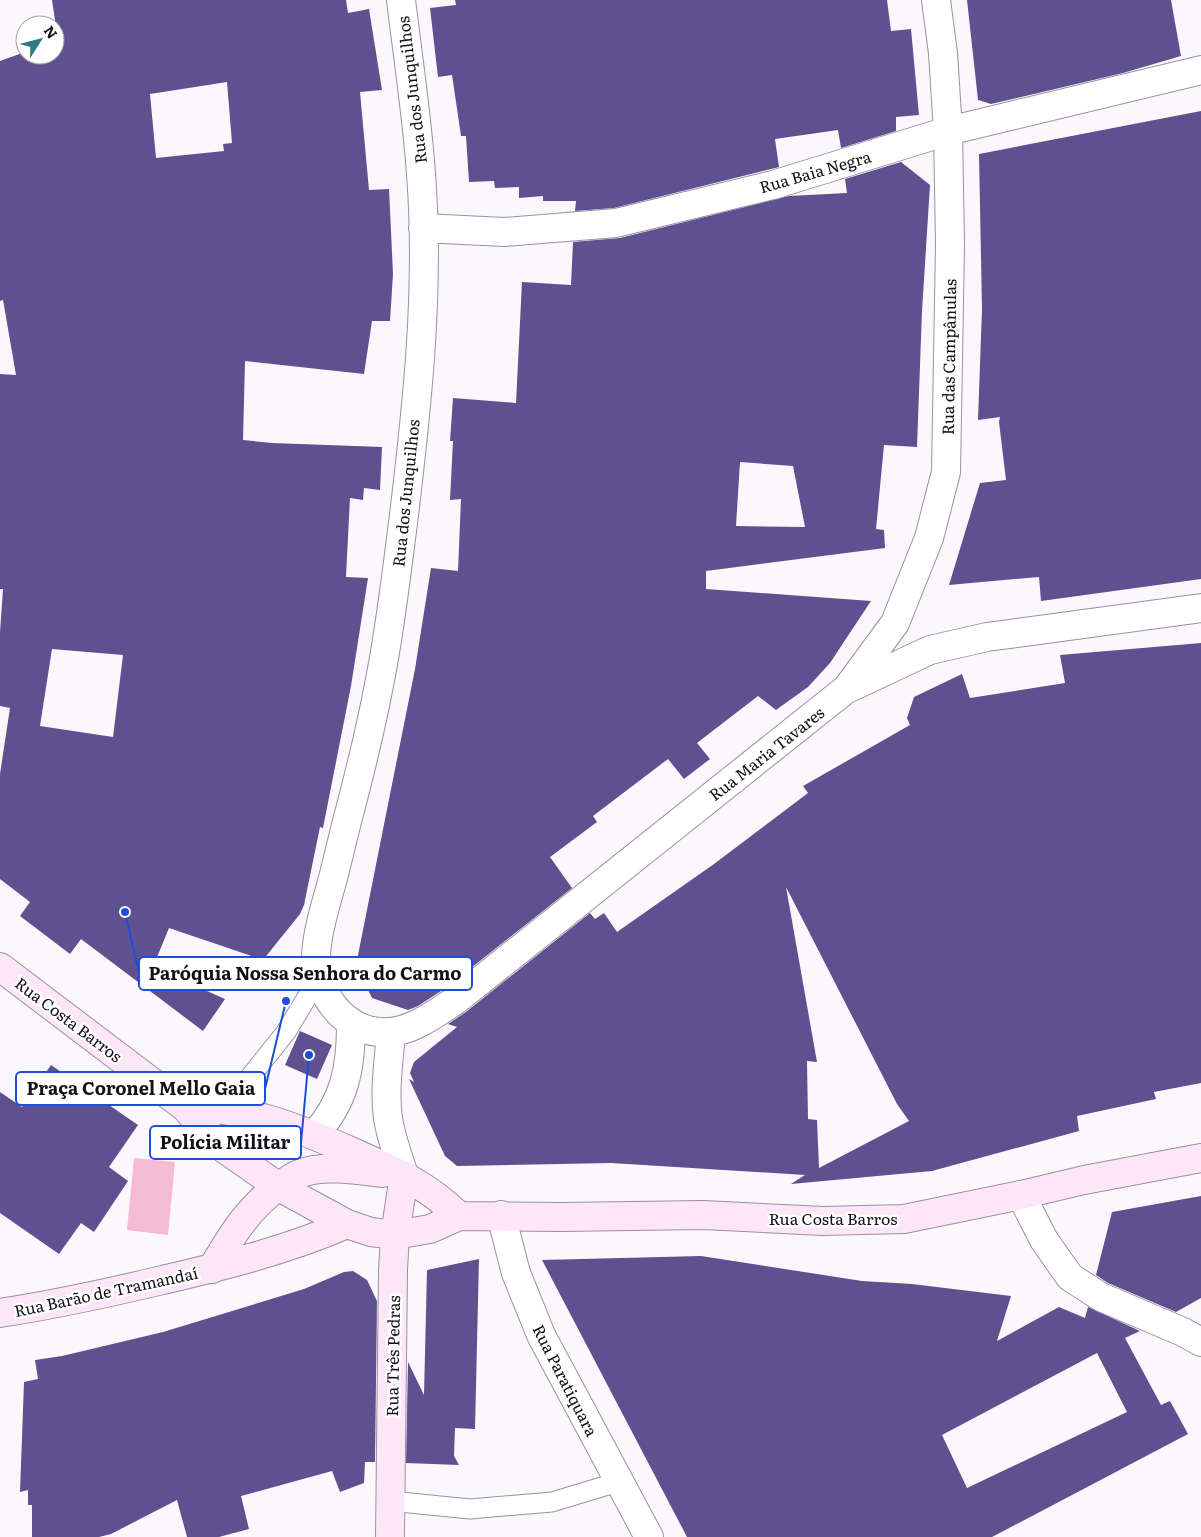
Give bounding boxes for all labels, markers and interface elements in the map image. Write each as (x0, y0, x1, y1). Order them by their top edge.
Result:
north arrow (15, 15, 65, 65)
street label: Rua dos Junquilhos (390, 15, 432, 165)
text: N (40, 21, 63, 43)
street label: Rua Baia Negra (756, 143, 874, 198)
street label: Rua das Campânulas (935, 279, 961, 435)
street label: Rua dos Junquilhos (385, 418, 425, 568)
street label: Rua Maria Tavares (703, 700, 829, 806)
callout: Paróquia Nossa Senhora do Carmo (139, 957, 472, 990)
text: Paróquia Nossa Senhora do Carmo (148, 959, 462, 986)
street label: Rua Costa Barros (10, 971, 128, 1067)
callout: Praça Coronel Mello Gaia (16, 1072, 265, 1105)
text: Praça Coronel Mello Gaia (27, 1074, 256, 1101)
callout: Polícia Militar (150, 1126, 301, 1159)
text: Polícia Militar (160, 1128, 291, 1155)
street label: Rua Costa Barros (769, 1206, 897, 1230)
street label: Rua Barão de Tramandaí (12, 1260, 200, 1322)
street label: Rua Três Pedras (379, 1295, 405, 1417)
street label: Rua Paratiquara (527, 1320, 605, 1440)

